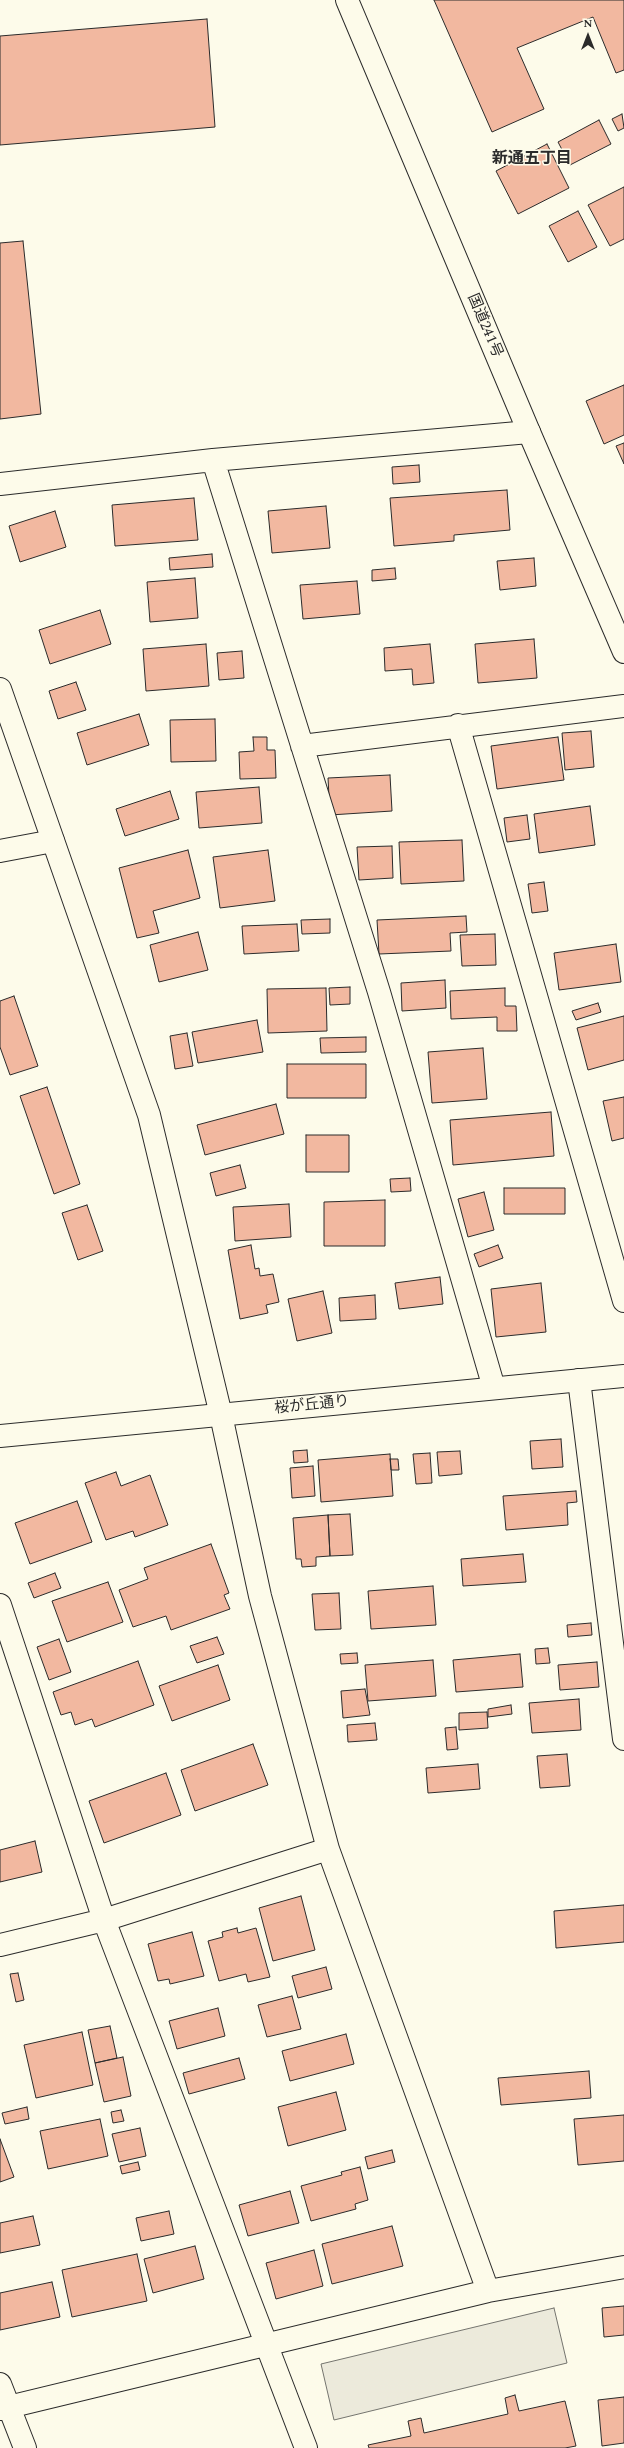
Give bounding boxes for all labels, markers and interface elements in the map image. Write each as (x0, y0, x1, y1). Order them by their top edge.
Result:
text: N (584, 15, 592, 32)
north arrow (568, 16, 608, 56)
district label: 新通五丁目 (492, 150, 572, 170)
street label: 国道241号 (463, 291, 505, 361)
street label: 桜が丘通り (274, 1393, 350, 1419)

